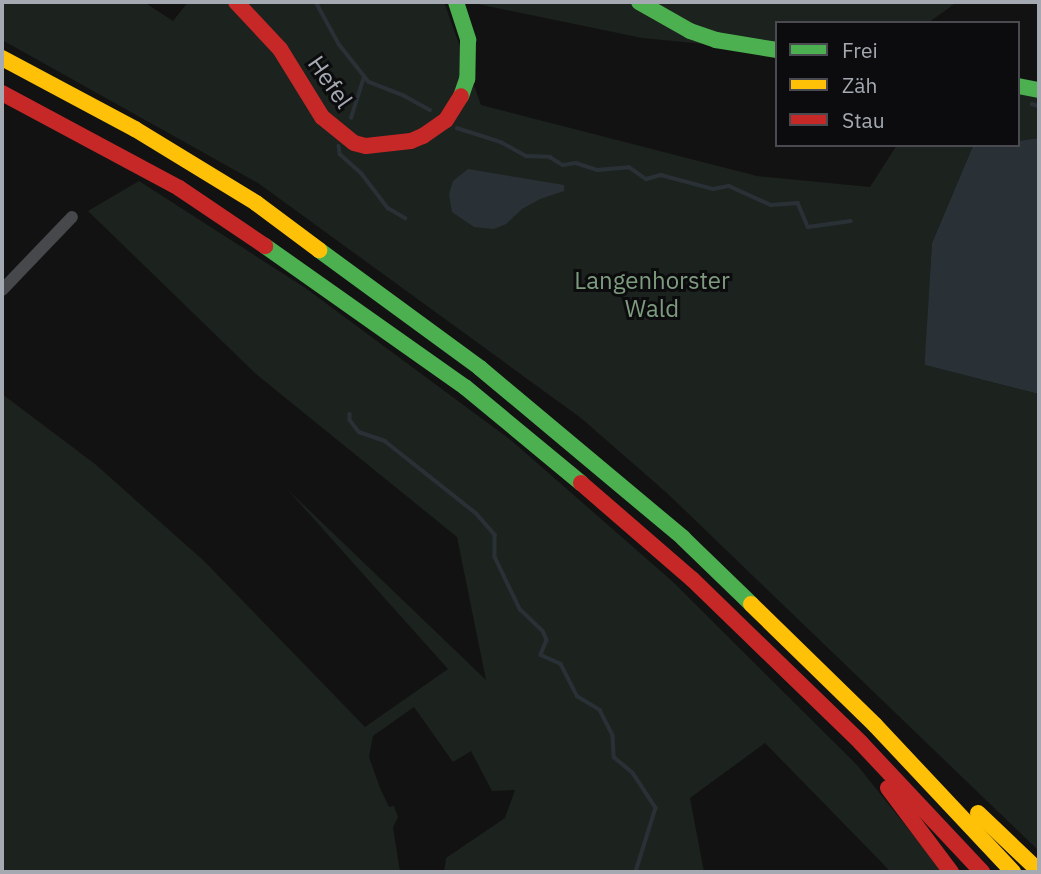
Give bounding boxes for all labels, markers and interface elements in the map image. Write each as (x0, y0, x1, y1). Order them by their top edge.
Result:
legend (775, 21, 1020, 147)
text: Frei (842, 36, 878, 64)
street label: Hefel (302, 50, 358, 114)
text: Zäh (842, 71, 877, 99)
text: Stau (842, 106, 885, 134)
park label: Langenhorster Wald (574, 267, 730, 323)

